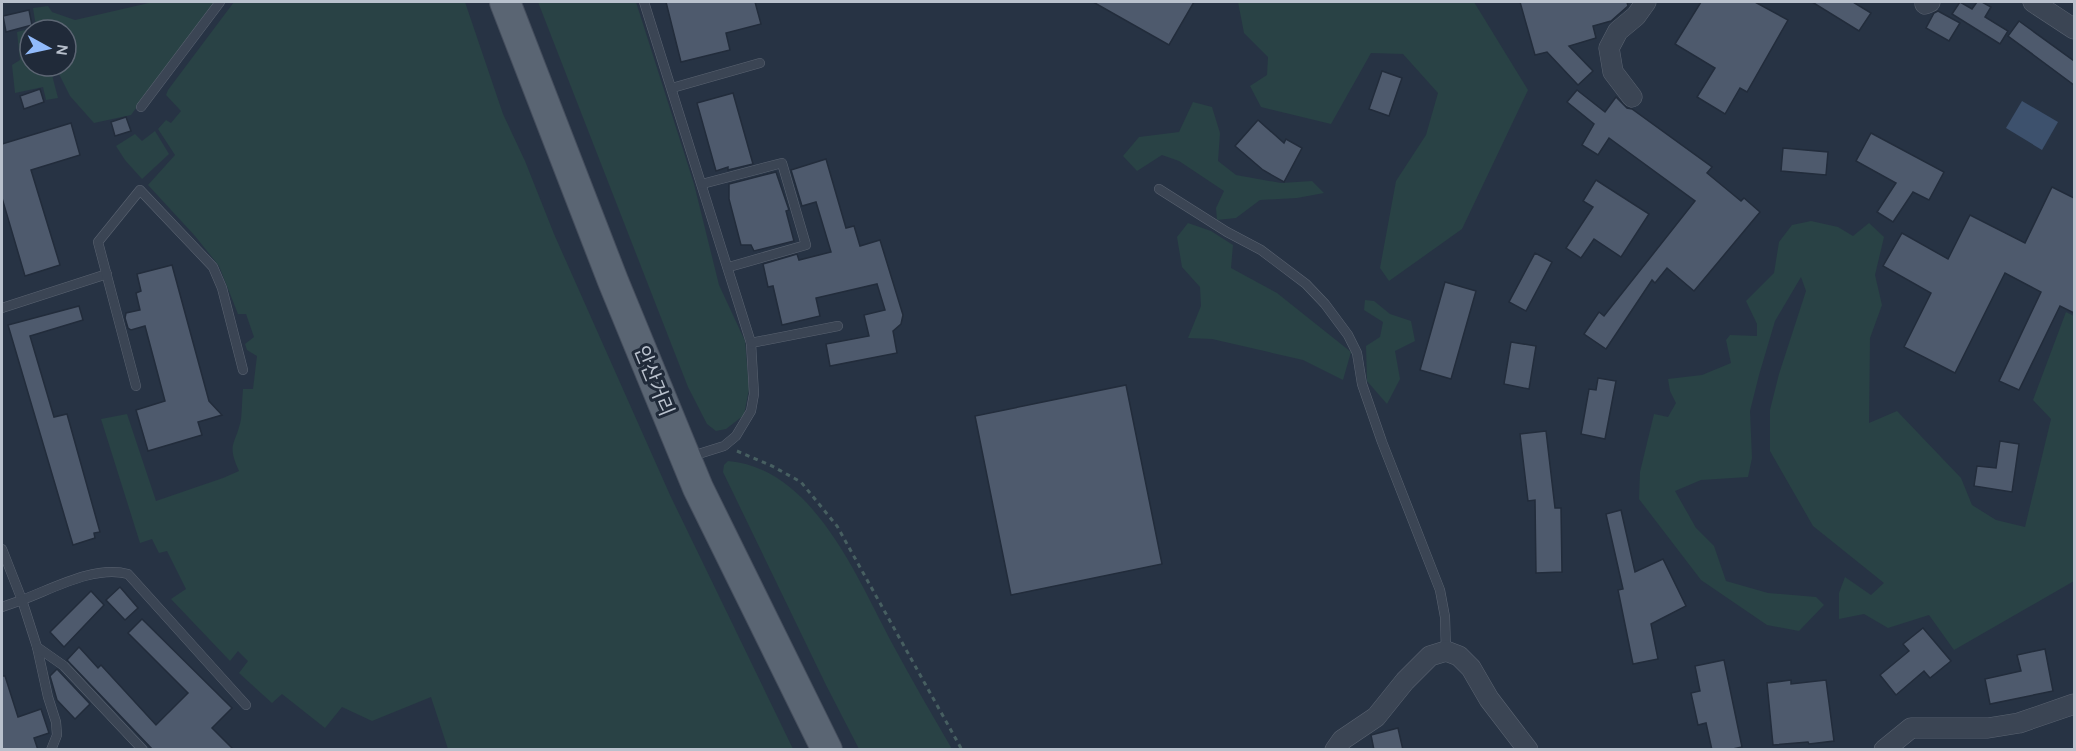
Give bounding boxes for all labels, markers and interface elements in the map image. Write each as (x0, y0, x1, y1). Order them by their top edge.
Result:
north arrow (18, 18, 78, 78)
text: N (52, 43, 73, 57)
street label: 안산거리 (630, 343, 678, 419)

